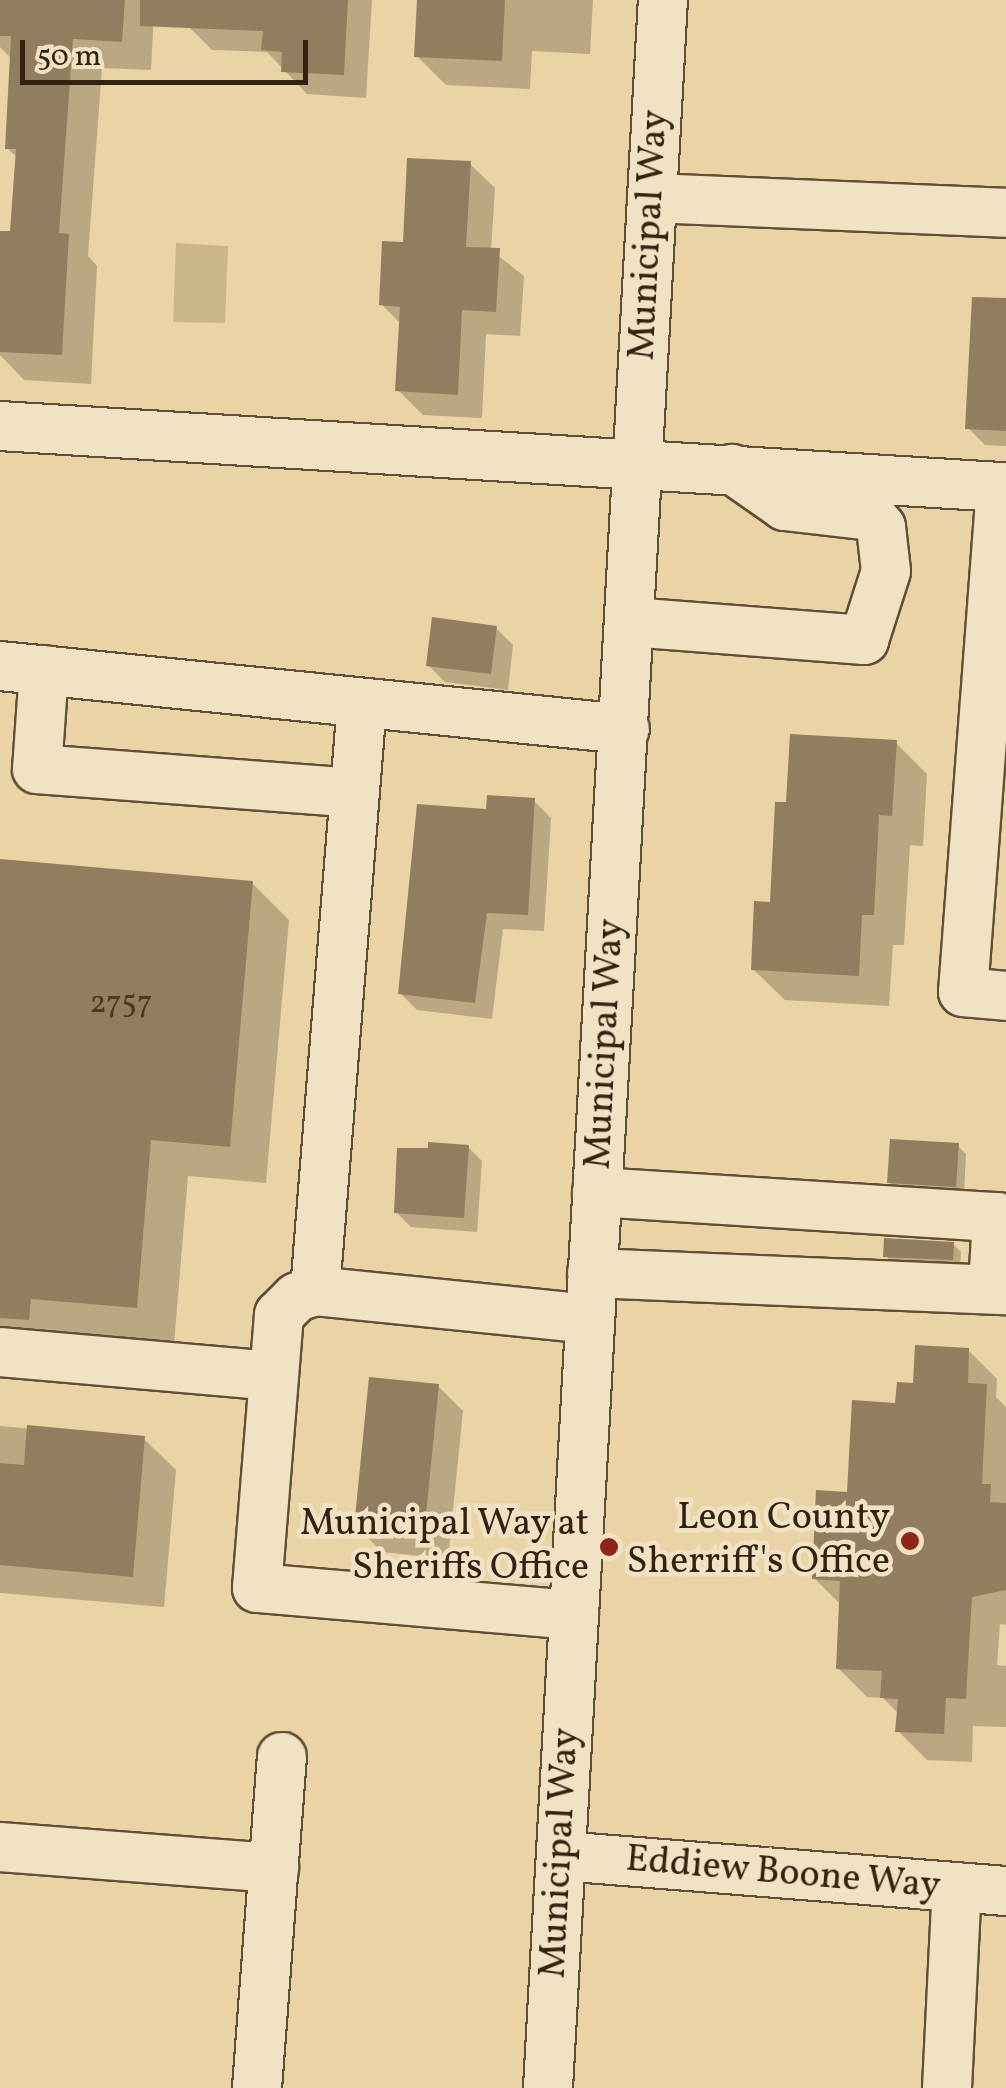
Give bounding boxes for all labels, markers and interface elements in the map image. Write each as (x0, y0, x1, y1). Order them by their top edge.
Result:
scale bar (25, 20, 312, 82)
text: 50 m (37, 36, 101, 78)
street label: Municipal Way (621, 108, 679, 362)
street label: Municipal Way (577, 917, 635, 1171)
house number: 2757 (90, 985, 152, 1023)
place label: Leon County Sherriff's Office (627, 1496, 890, 1586)
place label: Municipal Way at Sheriffs Office (298, 1502, 589, 1592)
marker: Leon County Sherriff's Office (899, 1530, 921, 1552)
marker: Municipal Way at Sheriffs Office (598, 1536, 620, 1558)
street label: Municipal Way (532, 1726, 590, 1980)
street label: Eddiew Boone Way (623, 1837, 943, 1911)

